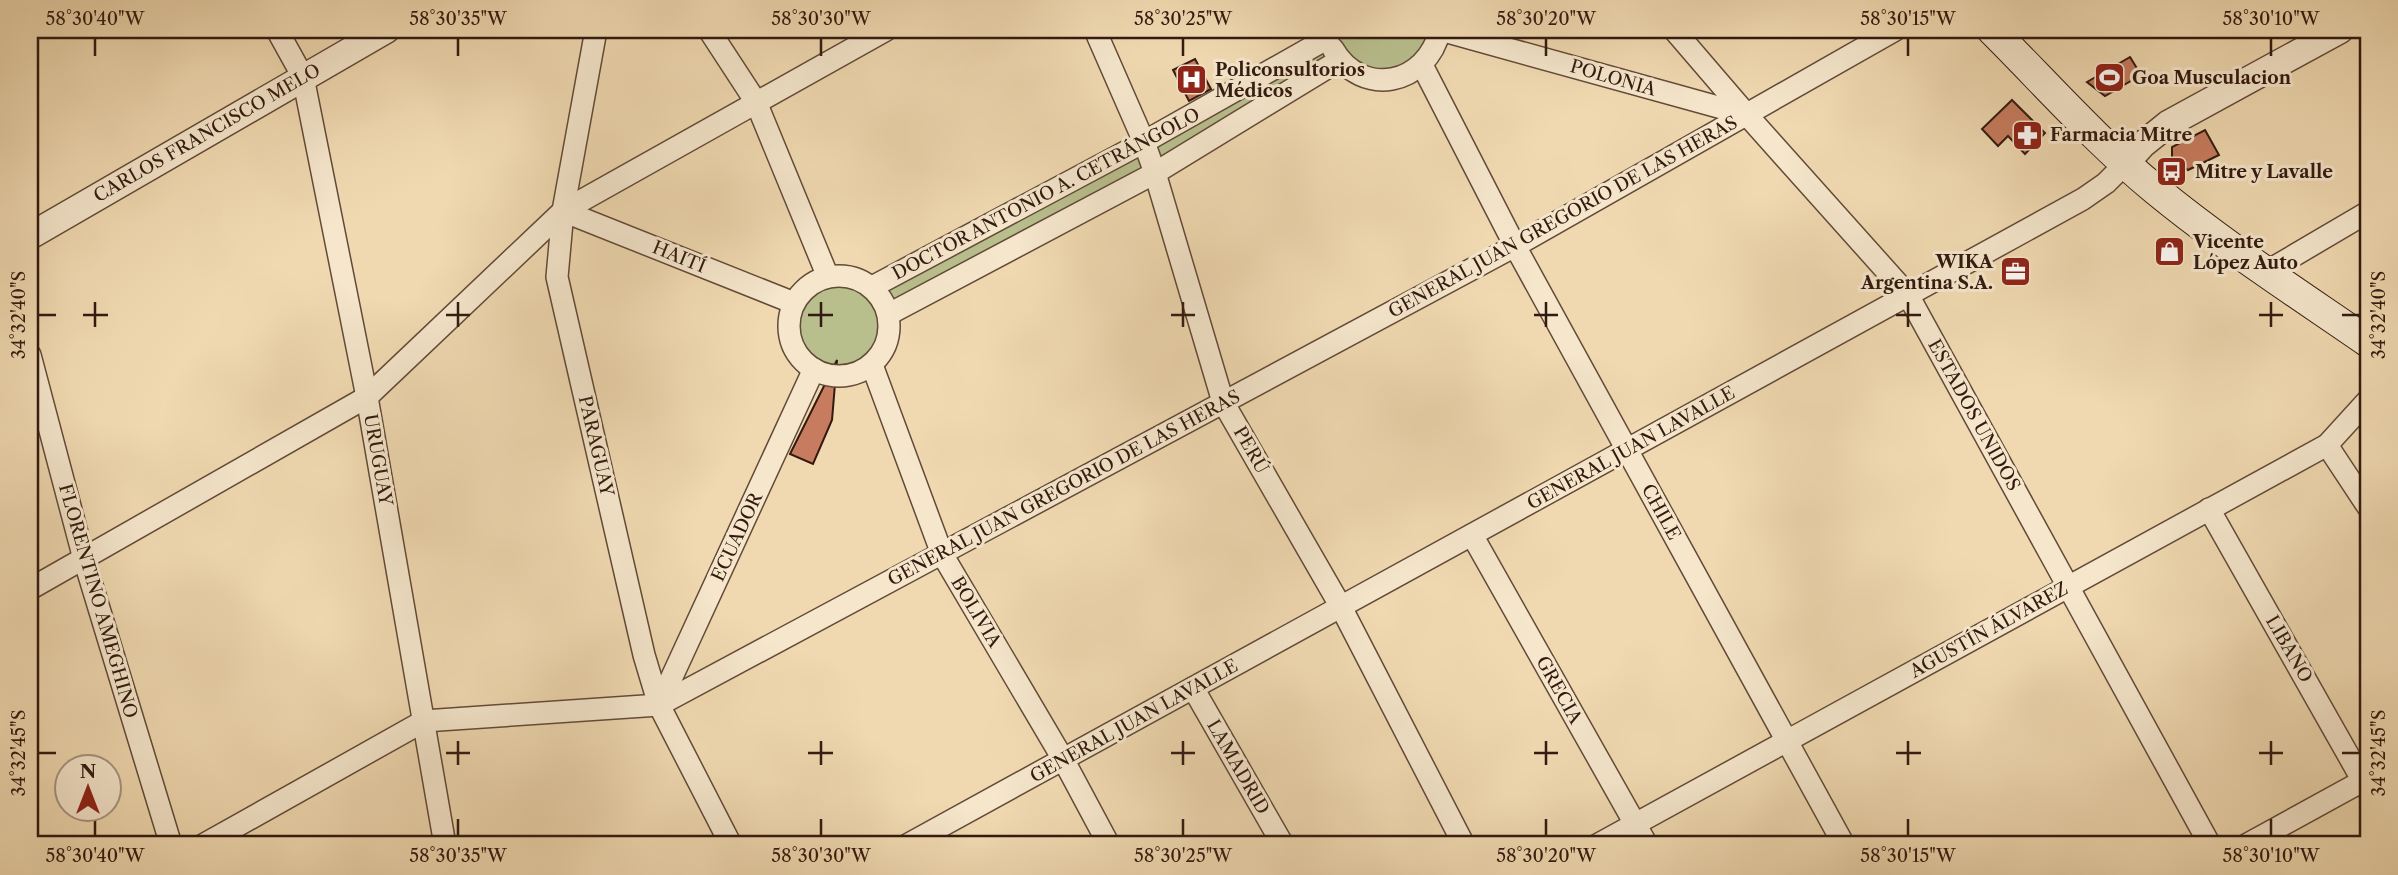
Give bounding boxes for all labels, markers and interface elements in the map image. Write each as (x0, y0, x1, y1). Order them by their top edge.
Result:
text: 58°30'40"W (46, 8, 146, 30)
text: 58°30'35"W (409, 8, 508, 30)
text: 58°30'30"W (771, 8, 872, 30)
text: 58°30'25"W (1134, 8, 1233, 30)
text: 58°30'20"W (1496, 8, 1597, 30)
text: 58°30'15"W (1860, 8, 1957, 30)
text: 58°30'10"W (2223, 8, 2321, 30)
street label: POLONIA (1568, 55, 1659, 101)
street label: CARLOS FRANCISCO MELO (90, 59, 324, 207)
place label: Policonsultorios Médicos (1215, 59, 1365, 102)
sports icon: Goa Musculacion (2092, 61, 2126, 95)
hospital icon: Policonsultorios Médicos (1175, 63, 1209, 97)
place label: Goa Musculacion (2132, 67, 2292, 89)
street label: DOCTOR ANTONIO A. CETRÁNGOLO (888, 102, 1203, 285)
street label: GENERAL JUAN GREGORIO DE LAS HERAS (1385, 111, 1741, 323)
pharmacy icon: Farmacia Mitre (2010, 118, 2044, 152)
place label: Farmacia Mitre (2050, 124, 2192, 146)
bus stop icon: Mitre y Lavalle (2155, 155, 2189, 189)
place label: Mitre y Lavalle (2195, 161, 2333, 183)
place label: Vicente López Auto (2192, 231, 2298, 274)
street label: HAITÍ (649, 235, 709, 278)
shop icon: Vicente López Auto (2153, 235, 2187, 269)
place label: WIKA Argentina S.A. (1860, 251, 1994, 294)
office icon: WIKA Argentina S.A. (1999, 255, 2033, 289)
text: 34°32'40"S (8, 271, 30, 359)
text: 34°32'40"S (2368, 271, 2390, 359)
street label: ESTADOS UNIDOS (1923, 335, 2025, 495)
street label: GENERAL JUAN LAVALLE (1523, 382, 1739, 514)
street label: GENERAL JUAN GREGORIO DE LAS HERAS (884, 385, 1244, 591)
street label: PARAGUAY (574, 394, 619, 500)
street label: URUGUAY (359, 412, 397, 509)
street label: PERÚ (1229, 422, 1274, 478)
street label: CHILE (1637, 480, 1685, 544)
street label: FLORENTINO AMEGHINO (54, 481, 142, 721)
street label: ECUADOR (707, 488, 767, 585)
street label: BOLIVIA (946, 572, 1006, 652)
street label: AGUSTÍN ÁLVAREZ (1905, 576, 2072, 683)
street label: LIBANO (2261, 612, 2317, 686)
street label: GRECIA (1531, 652, 1587, 728)
street label: GENERAL JUAN LAVALLE (1026, 655, 1242, 787)
text: 34°32'45"S (8, 710, 30, 796)
text: 34°32'45"S (2368, 710, 2390, 796)
street label: LAMADRID (1202, 716, 1274, 818)
north arrow (52, 752, 122, 822)
text: N (80, 760, 96, 783)
text: 58°30'40"W (46, 845, 146, 867)
text: 58°30'35"W (409, 845, 508, 867)
text: 58°30'30"W (771, 845, 872, 867)
text: 58°30'25"W (1134, 845, 1233, 867)
text: 58°30'20"W (1496, 845, 1597, 867)
text: 58°30'15"W (1860, 845, 1957, 867)
text: 58°30'10"W (2223, 845, 2321, 867)

